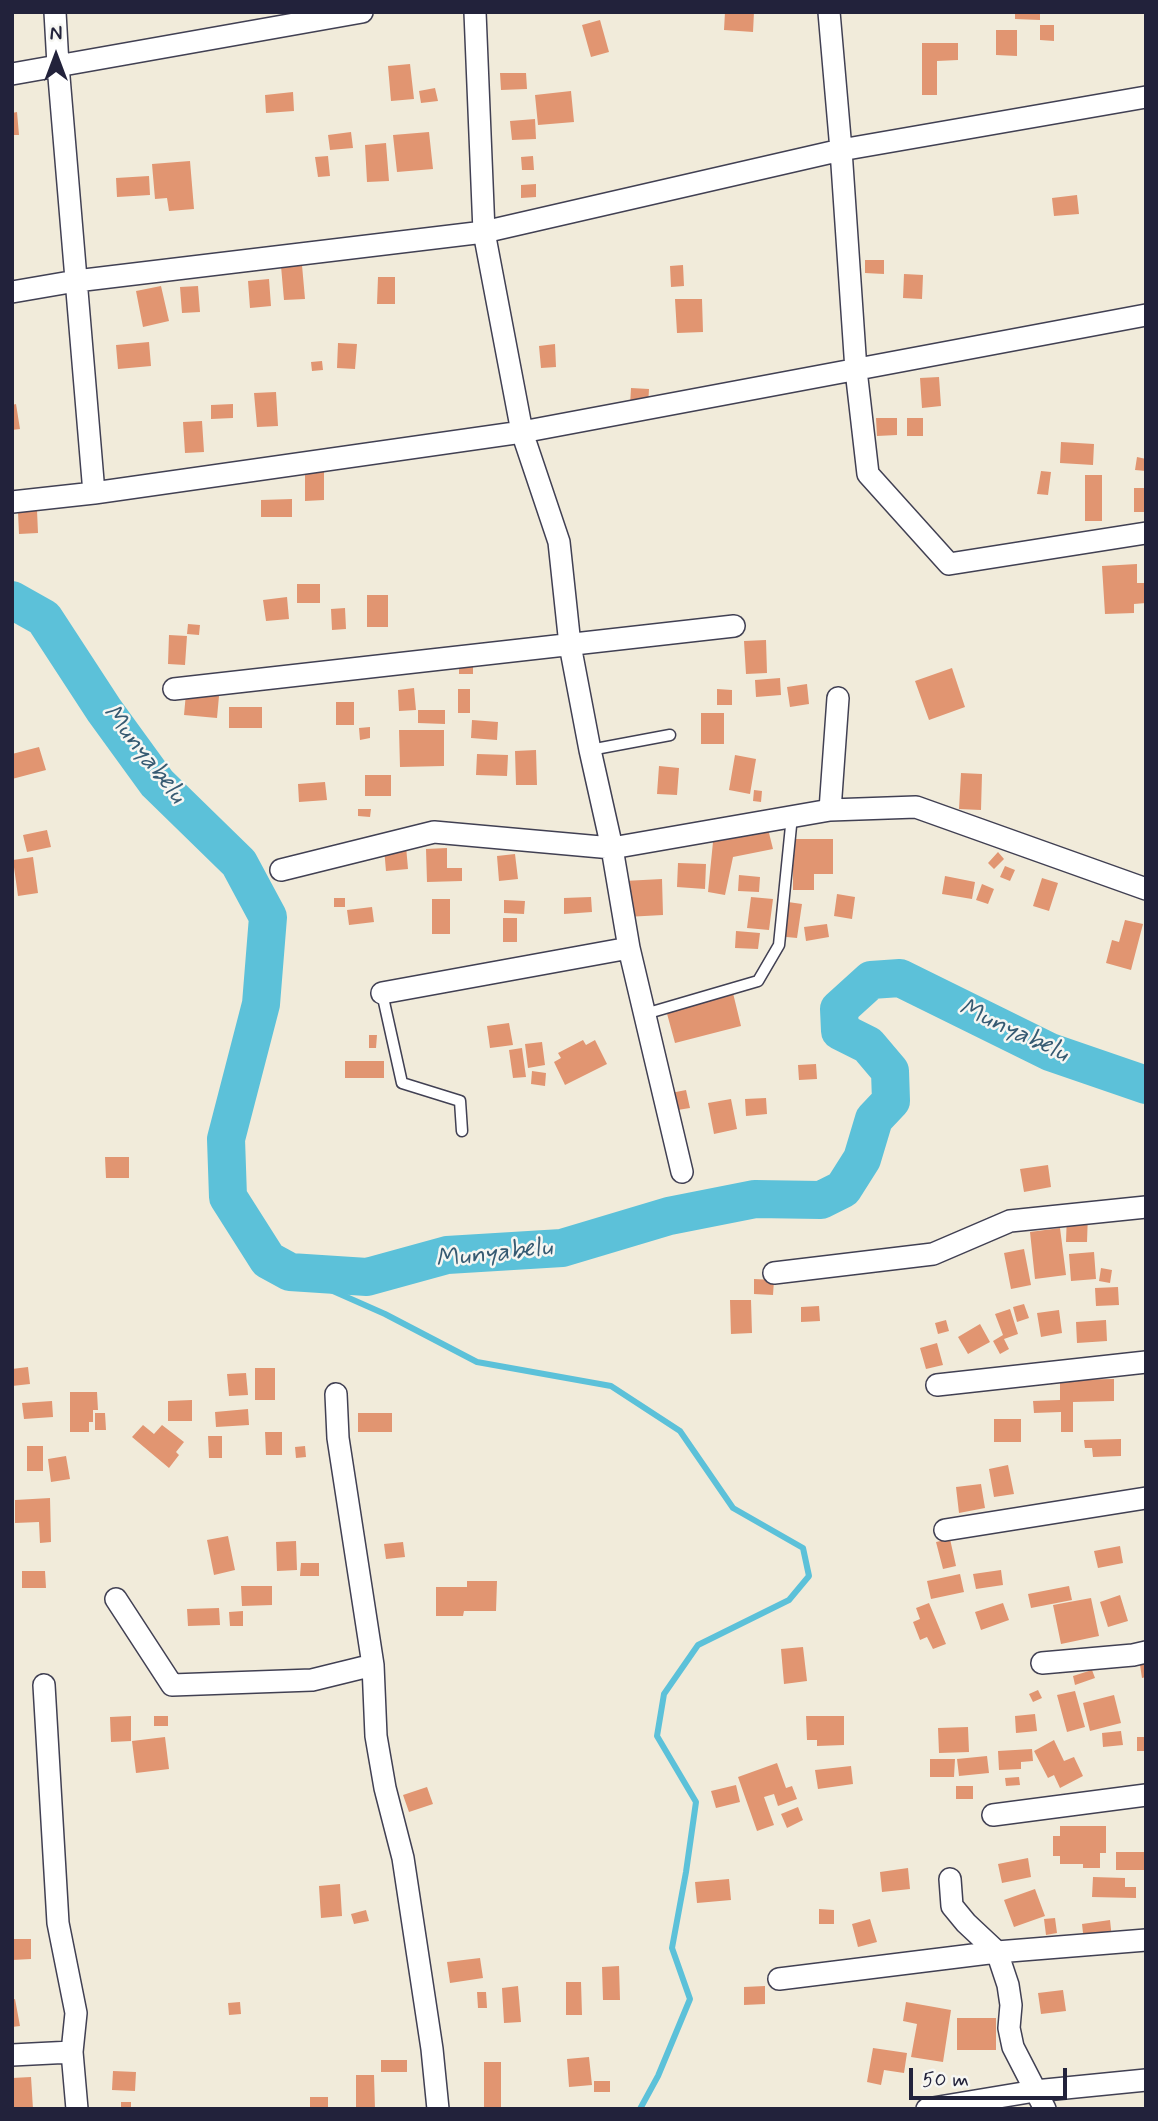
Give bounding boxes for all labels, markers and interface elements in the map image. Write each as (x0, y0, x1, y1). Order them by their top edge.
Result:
north arrow (21, 21, 91, 91)
text: N (50, 22, 62, 47)
water label: Munyabelu (95, 699, 191, 811)
water label: Munyabelu (953, 993, 1073, 1071)
water label: Munyabelu (434, 1233, 554, 1277)
scale bar (913, 2054, 1070, 2098)
text: 50 m (922, 2066, 969, 2094)

